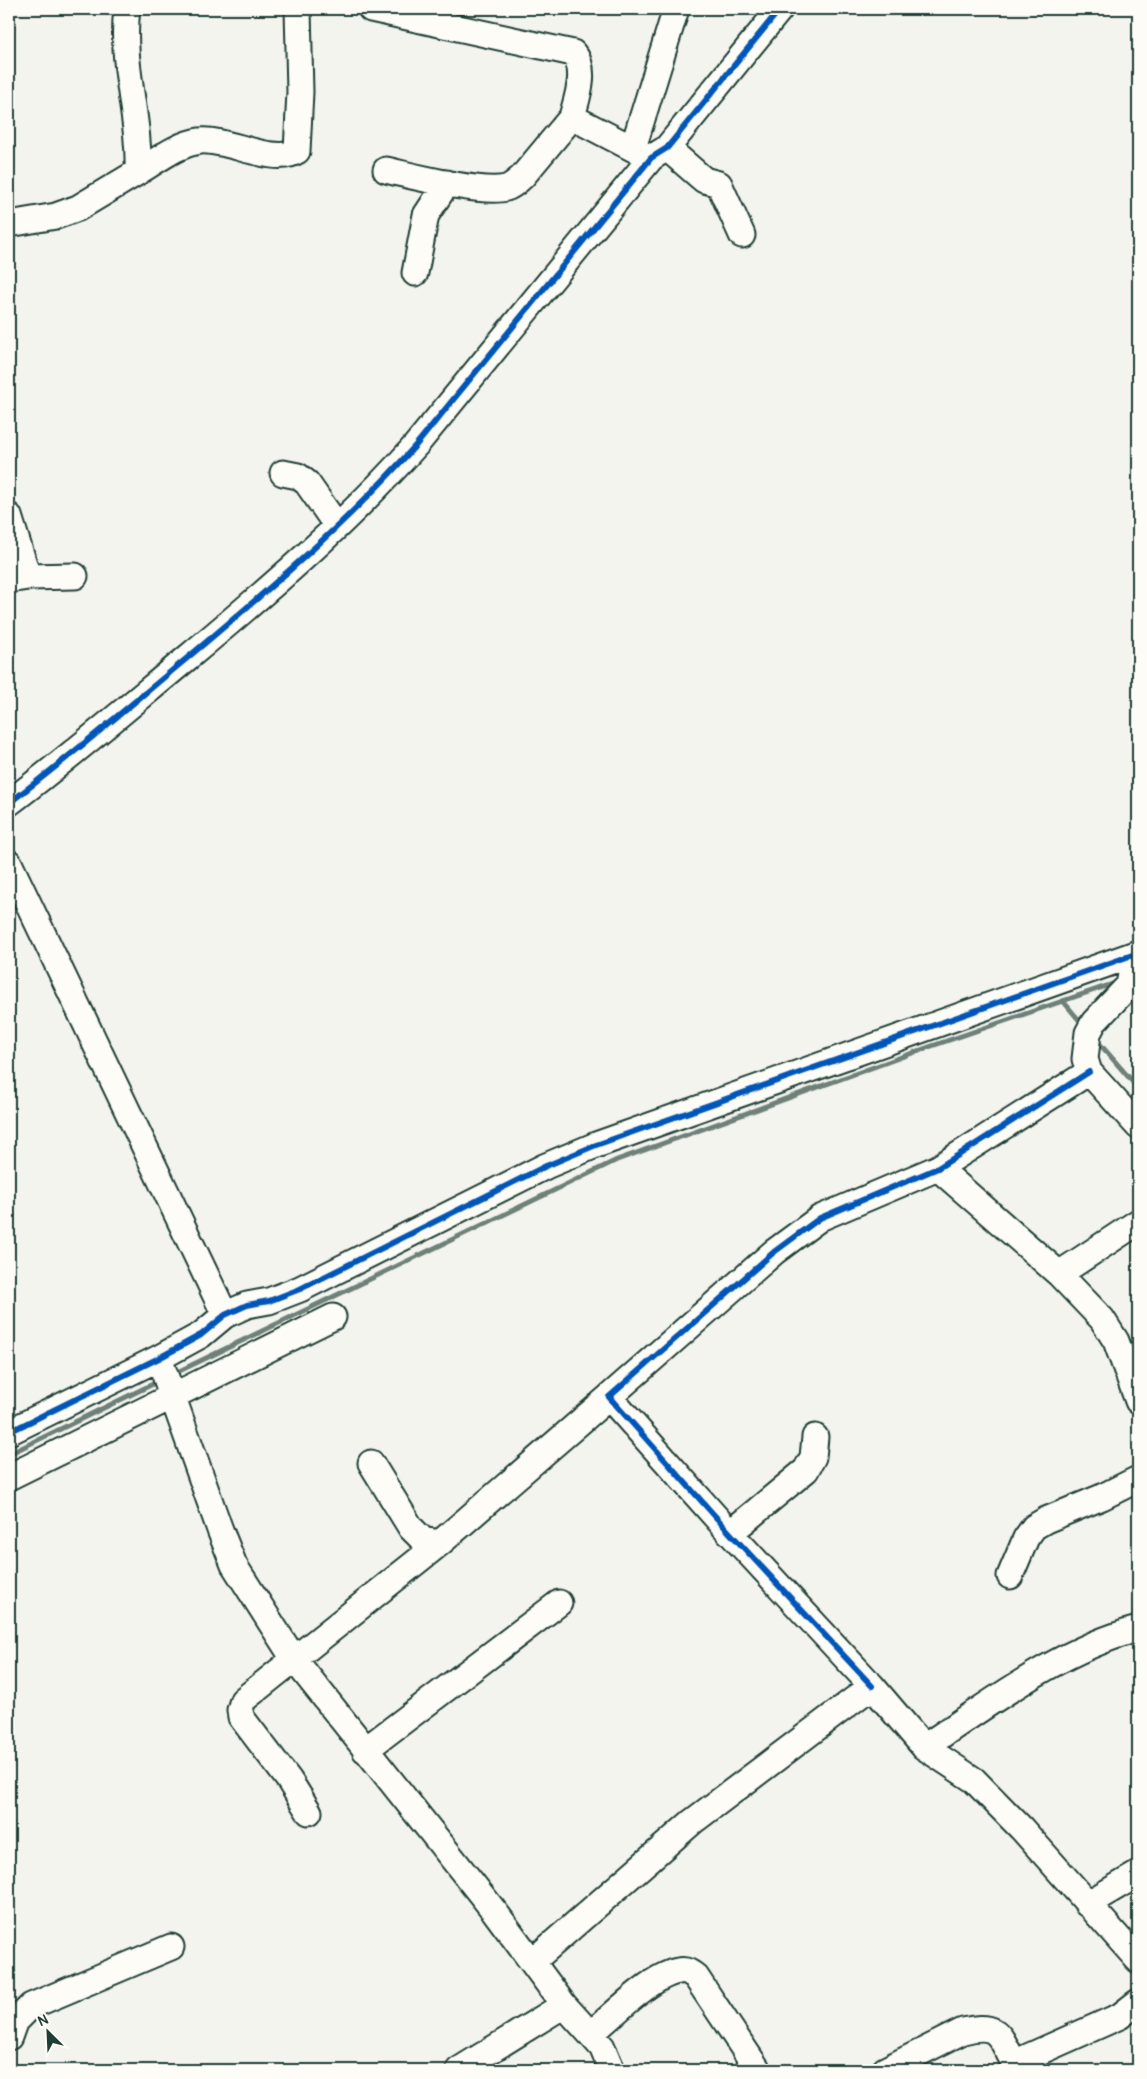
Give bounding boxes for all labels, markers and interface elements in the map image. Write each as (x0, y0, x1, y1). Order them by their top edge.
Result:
north arrow (22, 2006, 72, 2056)
text: N (35, 2011, 51, 2030)

